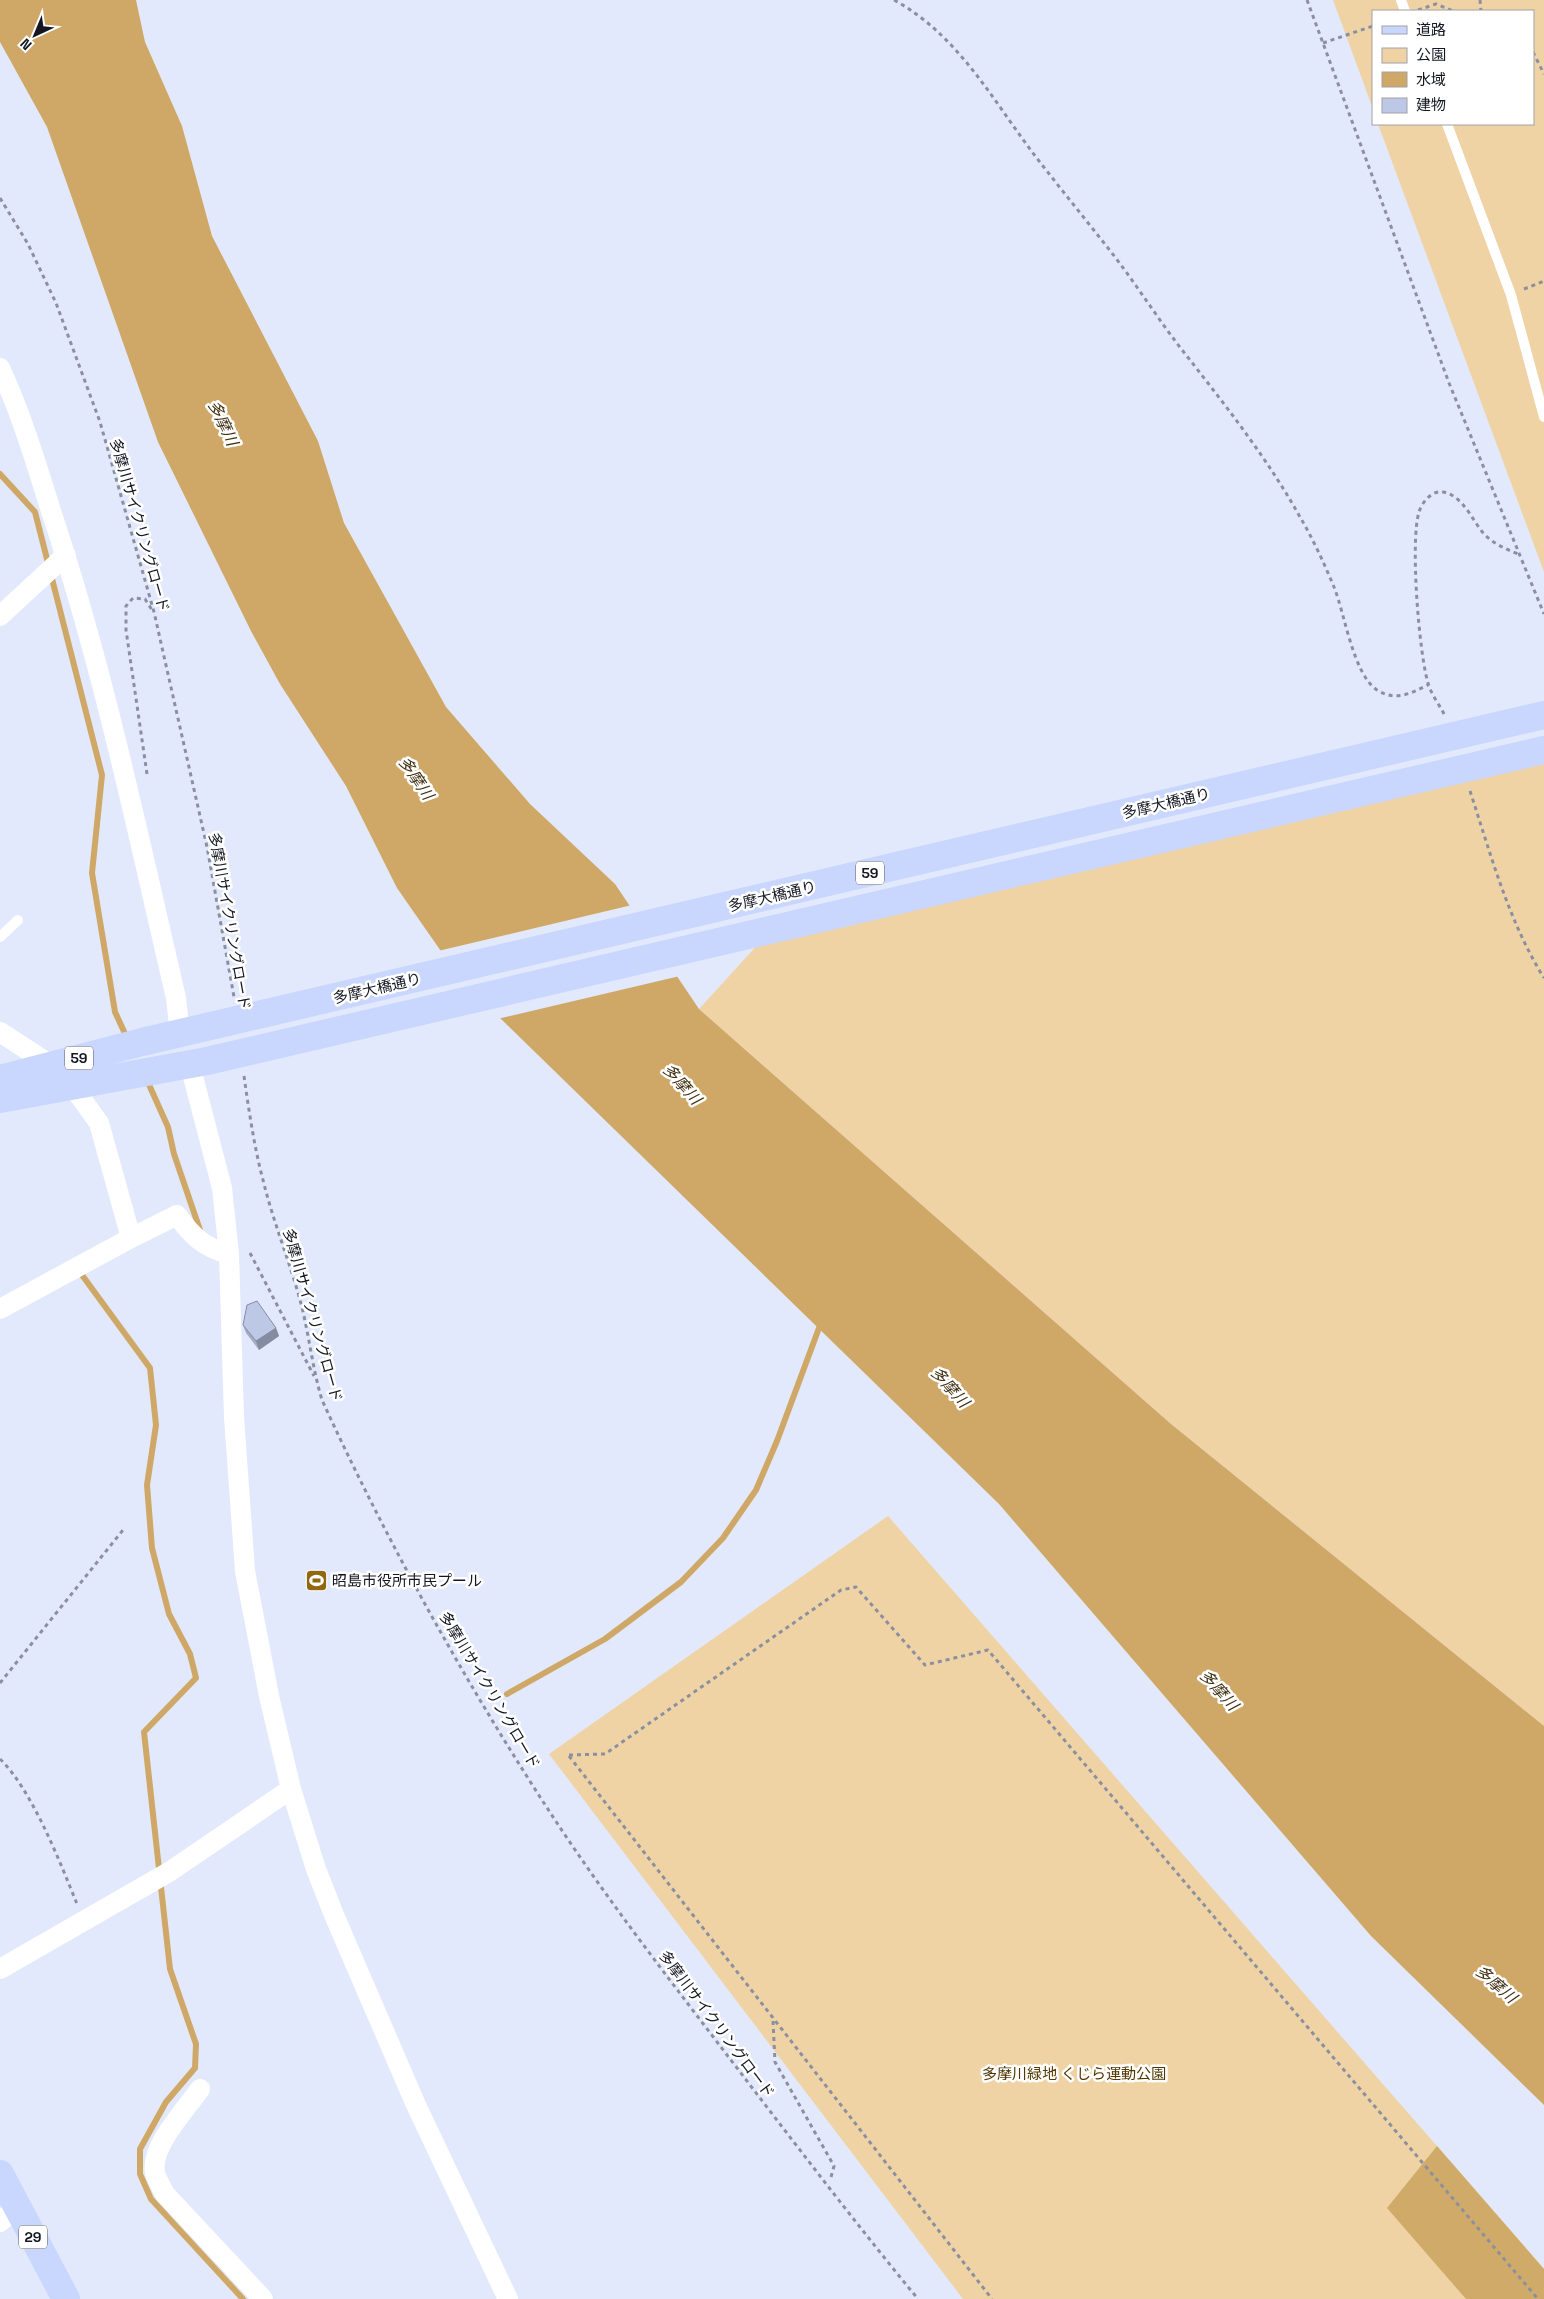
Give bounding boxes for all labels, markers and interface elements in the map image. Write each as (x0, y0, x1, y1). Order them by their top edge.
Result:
north arrow (10, 10, 60, 60)
legend (1372, 10, 1534, 125)
text: 道路 (1416, 20, 1446, 39)
text: N (16, 35, 36, 54)
text: 公園 (1416, 45, 1446, 64)
text: 水域 (1416, 70, 1446, 89)
text: 建物 (1416, 95, 1446, 114)
water label: 多摩川 (203, 397, 244, 451)
street label: 多摩川サイクリングロード (106, 436, 174, 614)
water label: 多摩川 (394, 752, 439, 805)
street label: 多摩大橋通り (1120, 784, 1212, 822)
street label: 多摩川サイクリングロード (205, 831, 255, 1011)
road number: 59 (856, 861, 884, 884)
street label: 多摩大橋通り (726, 877, 818, 915)
street label: 多摩大橋通り (331, 969, 423, 1007)
road number: 59 (65, 1046, 93, 1070)
water label: 多摩川 (658, 1059, 707, 1110)
street label: 多摩川サイクリングロード (279, 1226, 347, 1404)
water label: 多摩川 (926, 1362, 975, 1413)
sports icon: 昭島市役所市民プール (304, 1568, 328, 1592)
place label: 昭島市役所市民プール (332, 1571, 482, 1590)
street label: 多摩川サイクリングロード (436, 1608, 544, 1772)
water label: 多摩川 (1195, 1665, 1244, 1716)
street label: 多摩川サイクリングロード (655, 1947, 779, 2101)
water label: 多摩川 (1471, 1960, 1523, 2009)
park label: 多摩川緑地 くじら運動公園 (982, 2064, 1166, 2083)
road number: 29 (19, 2226, 47, 2248)

